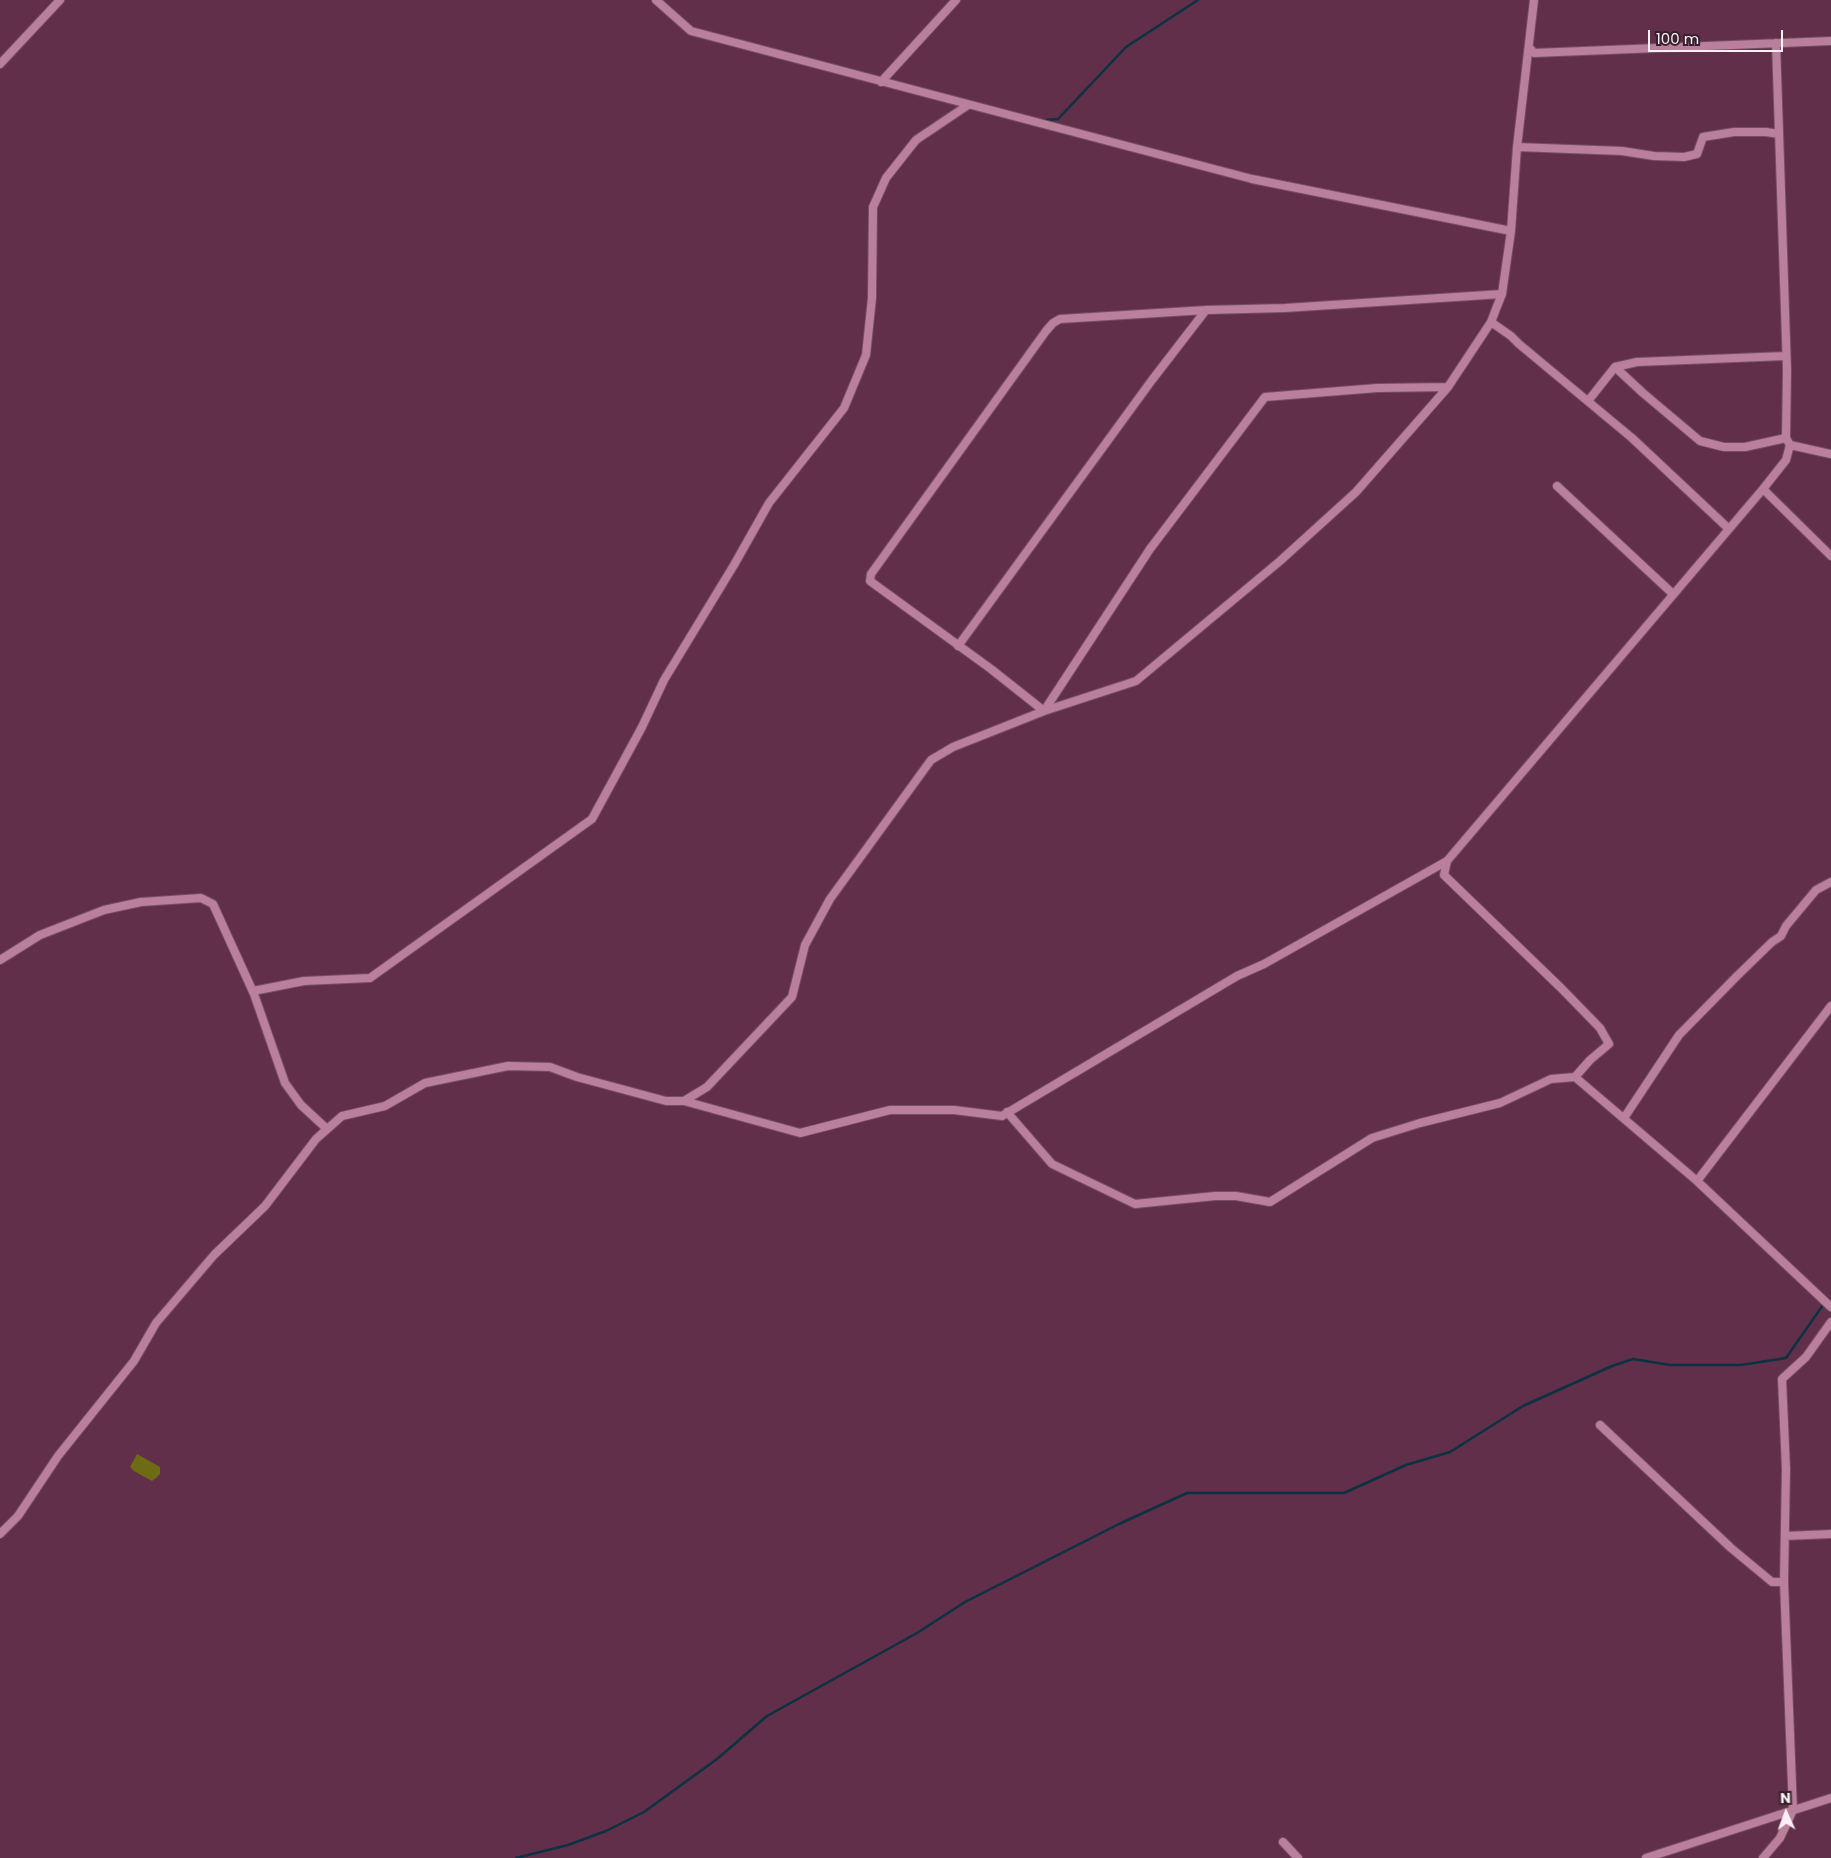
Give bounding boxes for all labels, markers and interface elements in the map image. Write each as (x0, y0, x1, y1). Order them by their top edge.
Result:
scale bar (1651, 20, 1786, 52)
text: 100 m (1656, 28, 1699, 49)
north arrow (1761, 1788, 1811, 1838)
text: N (1780, 1788, 1791, 1808)

